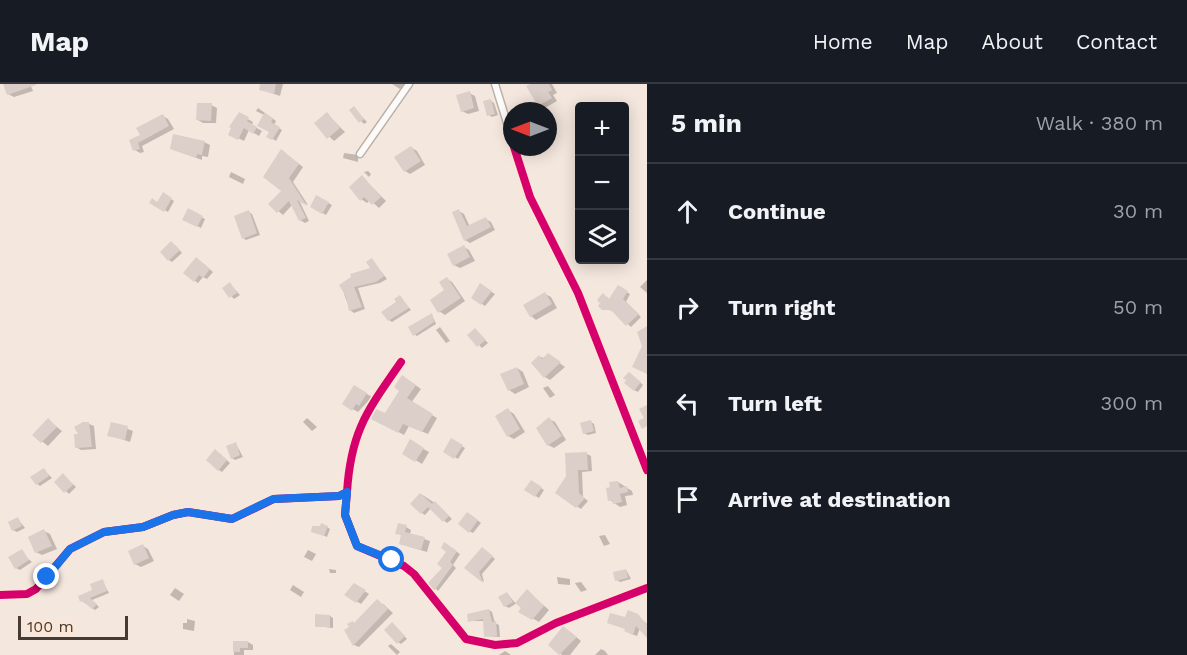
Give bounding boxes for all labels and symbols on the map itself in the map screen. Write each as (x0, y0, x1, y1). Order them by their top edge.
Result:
north arrow (503, 102, 557, 156)
route start (378, 546, 404, 572)
route end (33, 563, 59, 589)
scale bar (18, 613, 128, 640)

